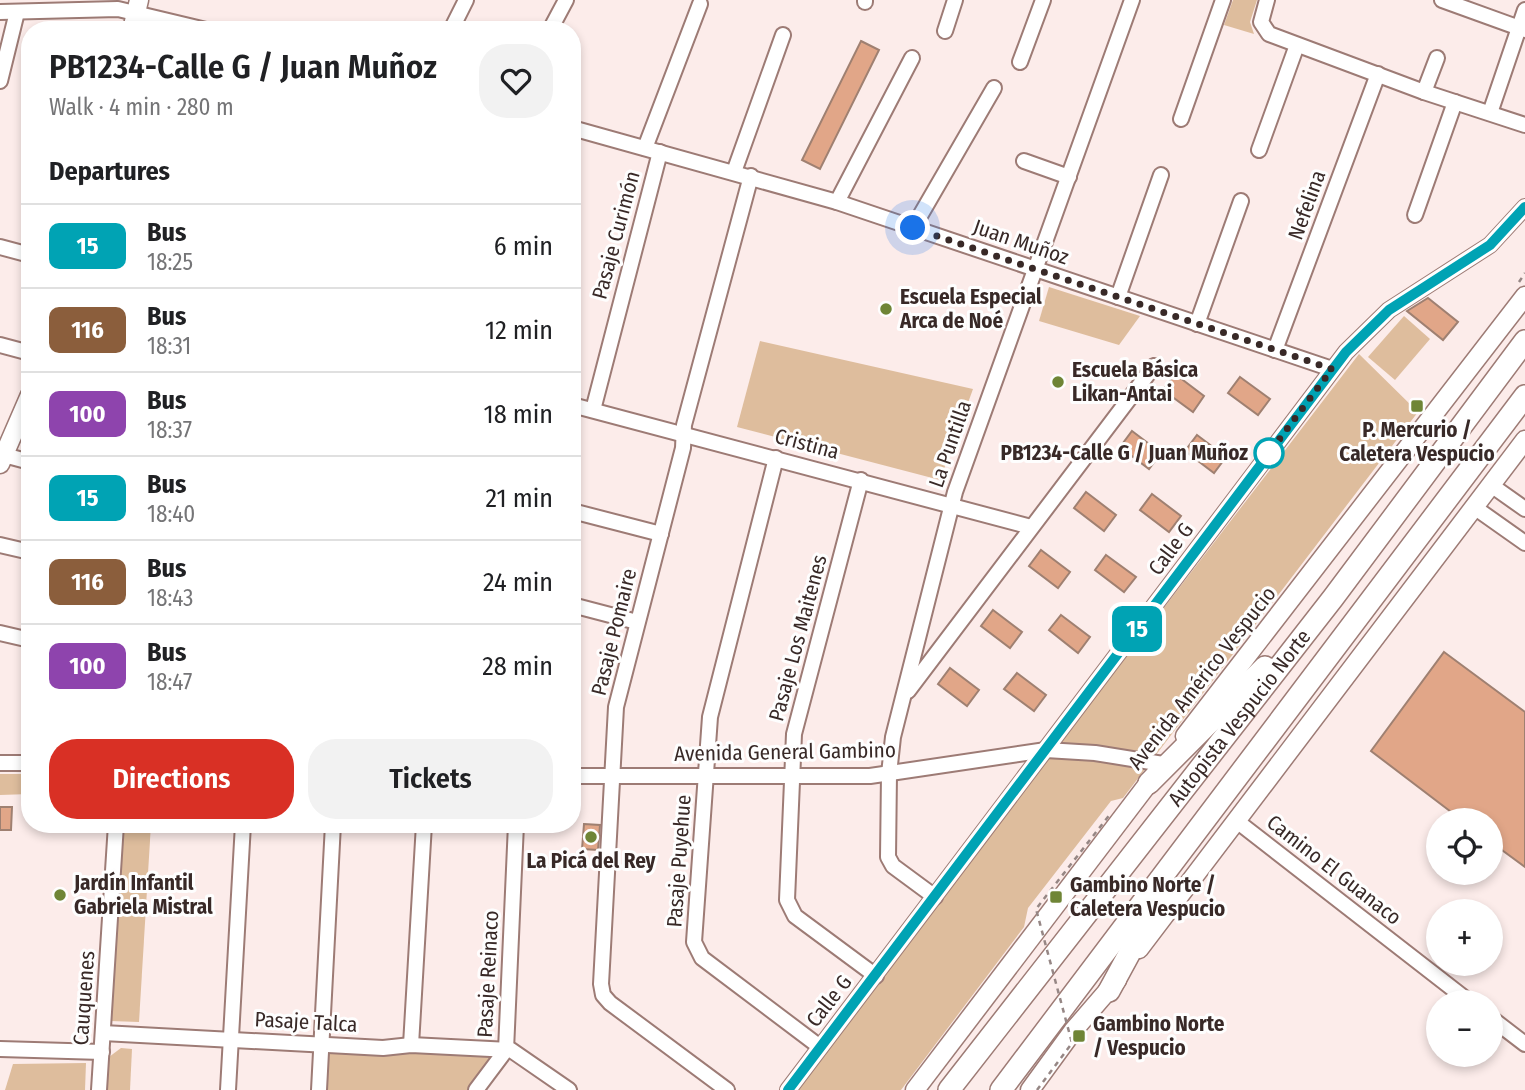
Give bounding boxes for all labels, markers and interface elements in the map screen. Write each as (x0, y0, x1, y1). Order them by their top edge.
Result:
button: heart (479, 44, 553, 118)
text: PB1234-Calle G / Juan Muñoz (49, 47, 437, 87)
text: Walk · 4 min · 280 m (49, 93, 234, 121)
text: Departures (49, 156, 170, 187)
street label: Nefelina (1282, 167, 1332, 243)
street label: Pasaje Curimón (586, 168, 646, 302)
your location (895, 210, 930, 245)
street label: Juan Muñoz (970, 214, 1072, 270)
text: Bus (147, 217, 186, 248)
text: 6 min (494, 231, 553, 262)
text: 15 (77, 232, 98, 260)
text: 18:25 (147, 248, 193, 276)
place label: Escuela Especial Arca de Noé (899, 284, 1042, 334)
text: Bus (147, 301, 186, 332)
marker: Escuela Especial Arca de Noé (878, 301, 894, 317)
text: 12 min (485, 315, 553, 346)
text: 116 (71, 316, 104, 344)
text: 18:31 (147, 332, 191, 360)
place label: Escuela Básica Likan-Antai (1072, 357, 1198, 407)
marker: Escuela Básica Likan-Antai (1050, 374, 1066, 390)
text: Bus (147, 385, 186, 416)
street label: La Puntilla (923, 397, 977, 491)
marker: P. Mercurio / Caletera Vespucio (1409, 398, 1425, 414)
text: 18 min (484, 399, 553, 430)
text: 100 (69, 400, 106, 428)
text: 18:37 (147, 416, 192, 444)
place label: P. Mercurio / Caletera Vespucio (1339, 417, 1495, 467)
street label: Cristina (772, 423, 842, 465)
marker: PB1234-Calle G / Juan Muñoz (1254, 438, 1284, 468)
place label: PB1234-Calle G / Juan Muñoz (1001, 440, 1248, 466)
text: Bus (147, 469, 186, 500)
text: 21 min (486, 483, 553, 514)
text: 15 (77, 484, 98, 512)
text: 18:40 (147, 500, 195, 528)
street label: Calle G (1143, 518, 1199, 580)
street label: Pasaje Los Maitenes (763, 552, 833, 724)
text: Bus (147, 553, 186, 584)
street label: Pasaje Pomaire (586, 566, 642, 698)
text: 24 min (483, 567, 553, 598)
text: 116 (71, 568, 104, 596)
street label: Avenida Américo Vespucio (1122, 581, 1282, 775)
text: 18:43 (147, 584, 193, 612)
line badge: 15 (1106, 606, 1168, 652)
text: 15 (1126, 615, 1148, 643)
street label: Autopista Vespucio Norte (1162, 624, 1316, 811)
text: Bus (147, 637, 186, 668)
text: 28 min (482, 651, 553, 682)
text: 100 (69, 652, 106, 680)
text: 18:47 (147, 668, 192, 696)
street label: Avenida General Gambino (674, 737, 896, 767)
button: Directions (49, 739, 294, 819)
button: Tickets (308, 739, 553, 819)
street label: Pasaje Puyehue (661, 794, 697, 928)
map controls (1426, 808, 1503, 1067)
button: locate (1426, 808, 1503, 885)
street label: Camino El Guanaco (1261, 809, 1407, 931)
marker: La Picá del Rey (583, 829, 599, 845)
place label: La Picá del Rey (526, 848, 657, 874)
place label: Jardín Infantil Gabriela Mistral (73, 870, 213, 920)
place label: Gambino Norte / Caletera Vespucio (1070, 872, 1225, 922)
marker: Jardín Infantil Gabriela Mistral (52, 887, 68, 903)
marker: Gambino Norte / Caletera Vespucio (1048, 889, 1064, 905)
button: + (1426, 899, 1503, 976)
street label: Pasaje Reinaco (472, 910, 504, 1038)
street label: Cauquenes (68, 950, 100, 1046)
street label: Calle G (801, 970, 857, 1032)
button: − (1426, 990, 1503, 1067)
street label: Pasaje Talca (254, 1006, 358, 1038)
place label: Gambino Norte / Vespucio (1093, 1011, 1225, 1061)
marker: Gambino Norte / Vespucio (1071, 1028, 1087, 1044)

